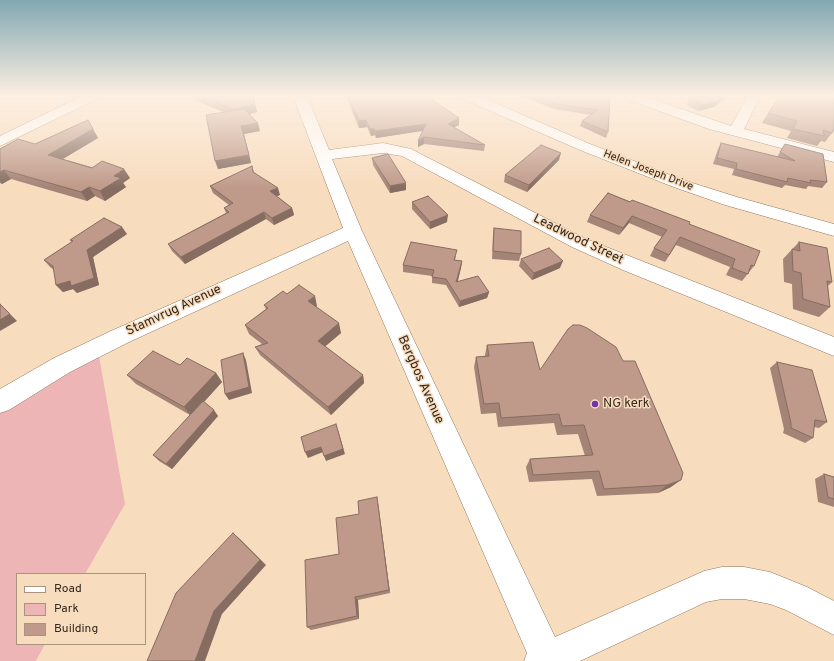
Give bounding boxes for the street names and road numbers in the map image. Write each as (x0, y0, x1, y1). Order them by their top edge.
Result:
street label: Helen Joseph Drive (601, 148, 695, 194)
street label: Leadwood Street (530, 211, 626, 269)
street label: Stamvrug Avenue (124, 282, 224, 340)
street label: Bergbos Avenue (394, 333, 446, 427)

